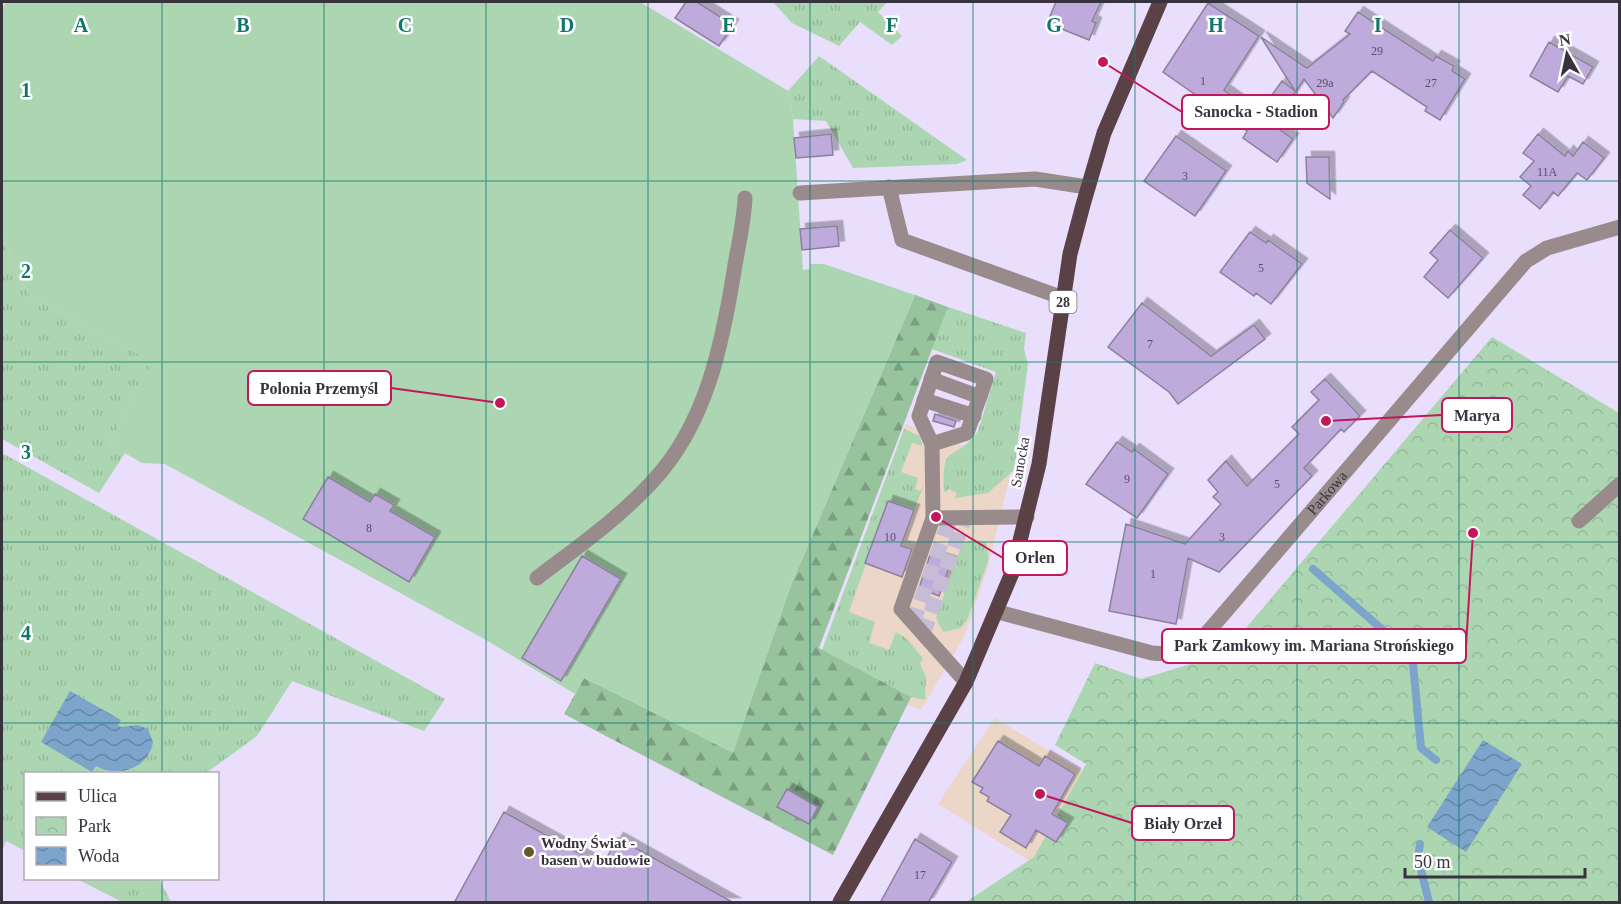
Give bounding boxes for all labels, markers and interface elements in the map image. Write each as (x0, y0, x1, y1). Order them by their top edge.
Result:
text: A (74, 14, 89, 36)
text: B (236, 14, 250, 36)
text: C (398, 14, 412, 36)
text: D (560, 14, 574, 36)
text: E (722, 14, 736, 36)
text: F (886, 14, 898, 36)
text: G (1046, 14, 1062, 36)
text: H (1208, 14, 1224, 36)
text: I (1374, 14, 1382, 36)
north arrow (1537, 24, 1597, 84)
text: N (1558, 30, 1572, 49)
house number: 29 (1371, 44, 1383, 58)
house number: 1 (1200, 74, 1206, 88)
house number: 29a (1316, 76, 1334, 90)
house number: 27 (1425, 76, 1437, 90)
text: 1 (21, 79, 31, 101)
callout: Sanocka - Stadion (1182, 95, 1329, 129)
text: Sanocka - Stadion (1194, 103, 1318, 120)
house number: 11A (1537, 165, 1557, 179)
house number: 3 (1182, 169, 1188, 183)
text: 2 (21, 260, 31, 282)
house number: 5 (1258, 261, 1264, 275)
road number: 28 (1050, 291, 1076, 313)
house number: 7 (1147, 337, 1153, 351)
callout: Polonia Przemyśl (248, 371, 391, 405)
text: Polonia Przemyśl (260, 380, 379, 398)
callout: Marya (1442, 398, 1512, 432)
text: Marya (1454, 407, 1500, 425)
street label: Sanocka (1008, 435, 1032, 488)
text: 3 (21, 441, 31, 463)
street label: Parkowa (1304, 468, 1351, 518)
house number: 9 (1124, 472, 1130, 486)
house number: 5 (1274, 477, 1280, 491)
house number: 8 (366, 521, 372, 535)
house number: 10 (884, 530, 896, 544)
house number: 3 (1219, 530, 1225, 544)
callout: Orlen (1003, 541, 1067, 575)
text: Orlen (1015, 549, 1055, 566)
house number: 1 (1150, 567, 1156, 581)
text: 4 (21, 622, 31, 644)
callout: Park Zamkowy im. Mariana Strońskiego (1162, 629, 1466, 663)
text: Park Zamkowy im. Mariana Strońskiego (1174, 637, 1454, 655)
legend (24, 772, 219, 880)
text: Ulica (78, 786, 117, 806)
callout: Biały Orzeł (1132, 806, 1234, 840)
text: Biały Orzeł (1144, 815, 1222, 833)
text: Park (78, 816, 111, 836)
place label: Wodny Świat - basen w budowie (541, 835, 651, 868)
scale bar (1405, 841, 1585, 879)
marker: Wodny Świat - basen w budowie (522, 845, 536, 859)
text: Woda (78, 846, 120, 866)
text: 50 m (1414, 852, 1451, 872)
house number: 17 (914, 868, 926, 882)

